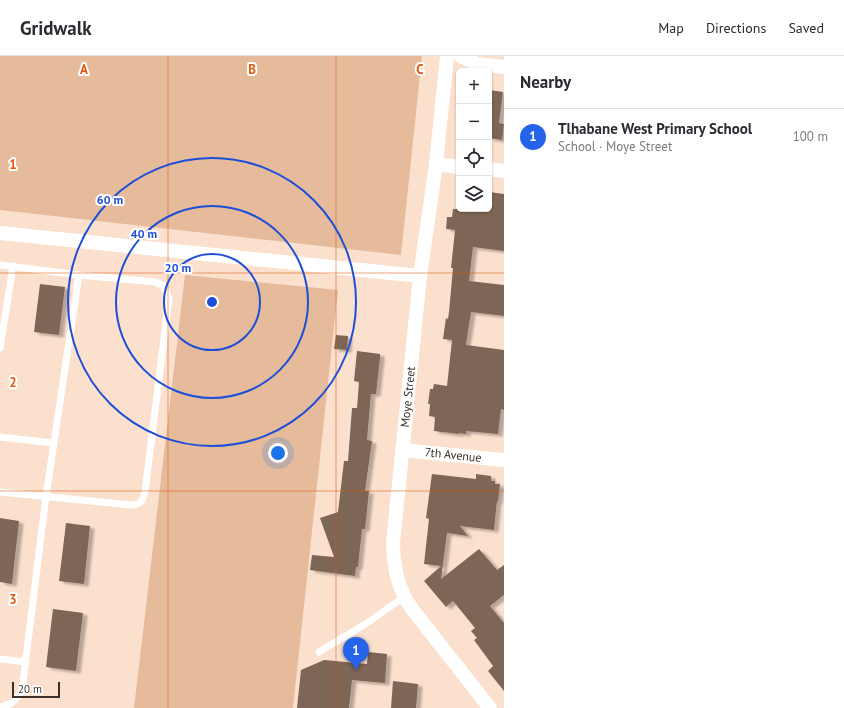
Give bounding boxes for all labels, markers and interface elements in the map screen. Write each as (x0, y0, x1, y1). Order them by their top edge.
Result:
text: Gridwalk (20, 16, 92, 40)
text: Map (658, 19, 684, 37)
text: Directions (706, 19, 766, 37)
text: Saved (788, 19, 824, 37)
text: A (80, 61, 88, 78)
text: B (248, 61, 256, 78)
text: C (416, 61, 424, 78)
map controls (456, 68, 492, 212)
button: + (456, 68, 492, 104)
text: Nearby (520, 71, 571, 93)
button: − (456, 104, 492, 140)
text: Tlhabane West Primary School (558, 119, 752, 138)
text: 1 (529, 128, 537, 145)
text: 100 m (793, 128, 828, 145)
text: School · Moye Street (558, 138, 672, 155)
button: locate (456, 140, 492, 176)
text: 1 (9, 156, 17, 173)
button: layers (456, 176, 492, 212)
text: 60 m (97, 192, 123, 207)
text: 40 m (131, 226, 157, 241)
text: 20 m (165, 260, 191, 275)
centre of rings (205, 295, 219, 309)
street label: Moye Street (397, 366, 418, 428)
text: 2 (9, 374, 17, 391)
your location (268, 443, 288, 463)
street label: 7th Avenue (424, 444, 482, 465)
text: 3 (9, 591, 17, 608)
pin: 1 (343, 637, 369, 670)
scale bar (12, 680, 60, 699)
text: 20 m (18, 682, 42, 696)

